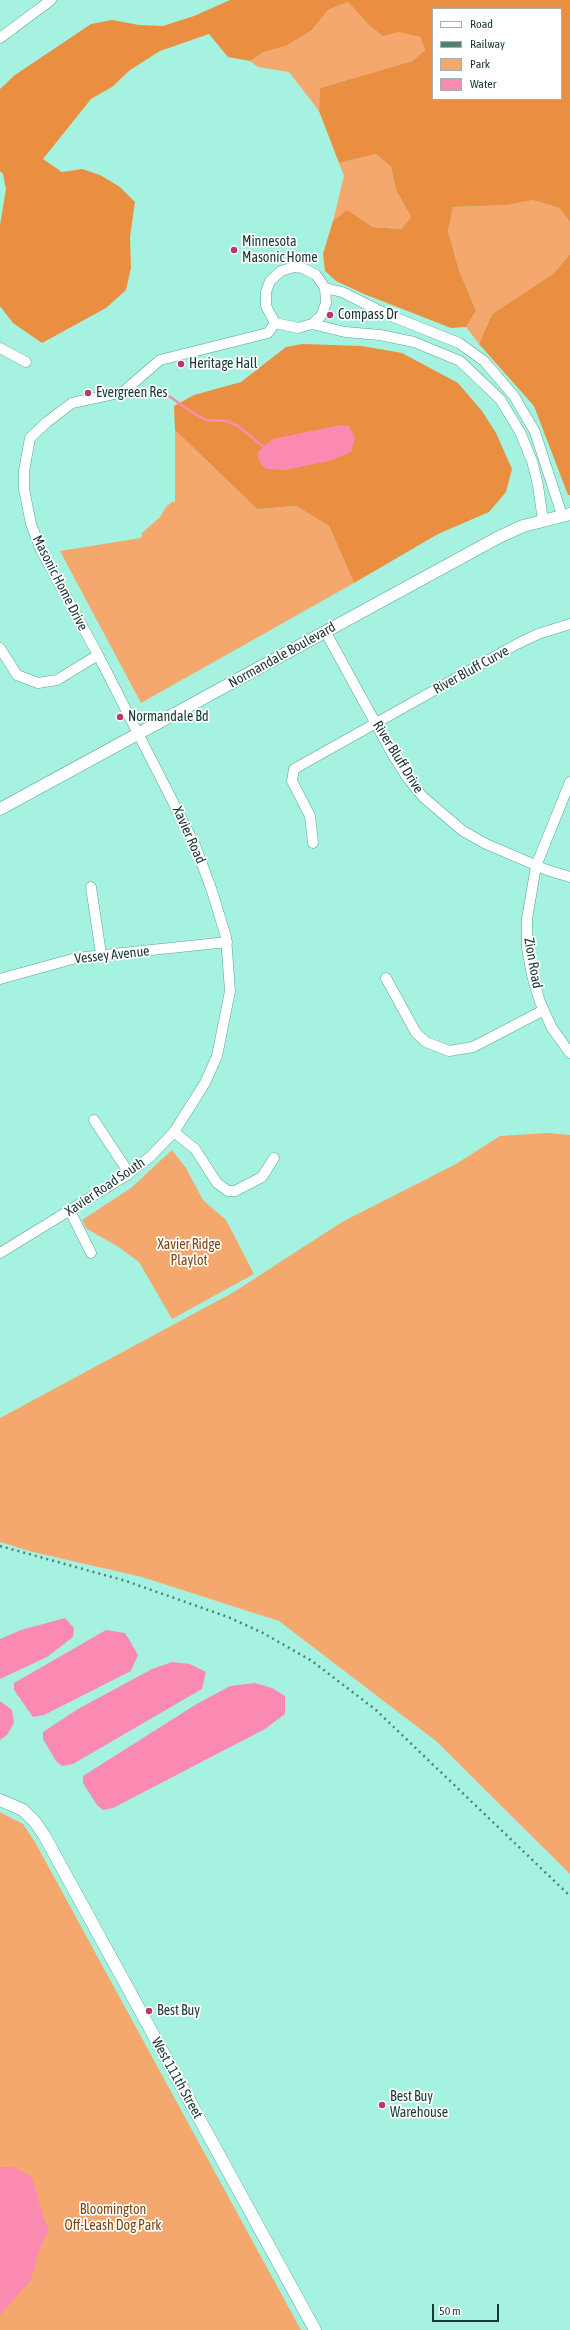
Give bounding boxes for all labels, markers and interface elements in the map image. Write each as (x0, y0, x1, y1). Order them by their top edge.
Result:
legend (432, 8, 562, 100)
text: Road (470, 17, 493, 31)
text: Railway (470, 37, 505, 51)
text: Park (470, 57, 490, 71)
text: Water (470, 77, 496, 91)
place label: Minnesota Masonic Home (242, 234, 318, 266)
marker: Minnesota Masonic Home (229, 245, 239, 255)
place label: Compass Dr (338, 307, 398, 323)
marker: Compass Dr (325, 310, 335, 320)
place label: Heritage Hall (189, 356, 257, 372)
marker: Heritage Hall (176, 359, 186, 369)
place label: Evergreen Res (96, 385, 167, 401)
marker: Evergreen Res (83, 388, 93, 398)
street label: Masonic Home Drive (29, 533, 91, 633)
street label: Normandale Boulevard (225, 619, 339, 691)
street label: River Bluff Curve (430, 642, 512, 698)
place label: Normandale Bd (128, 709, 209, 725)
marker: Normandale Bd (115, 712, 125, 722)
street label: River Bluff Drive (369, 718, 427, 796)
street label: Xavier Road (169, 804, 209, 866)
street label: Zion Road (520, 936, 546, 990)
street label: Vessey Avenue (74, 943, 150, 967)
street label: Xavier Road South (62, 1154, 148, 1220)
park label: Xavier Ridge Playlot (157, 1237, 221, 1270)
place label: Best Buy (157, 2003, 200, 2019)
marker: Best Buy (144, 2006, 154, 2016)
street label: West 111th Street (148, 2034, 206, 2122)
place label: Best Buy Warehouse (390, 2089, 448, 2122)
marker: Best Buy Warehouse (377, 2100, 387, 2110)
park label: Bloomington Off-Leash Dog Park (65, 2202, 161, 2234)
scale bar (434, 2296, 501, 2322)
text: 50 m (439, 2304, 461, 2318)

